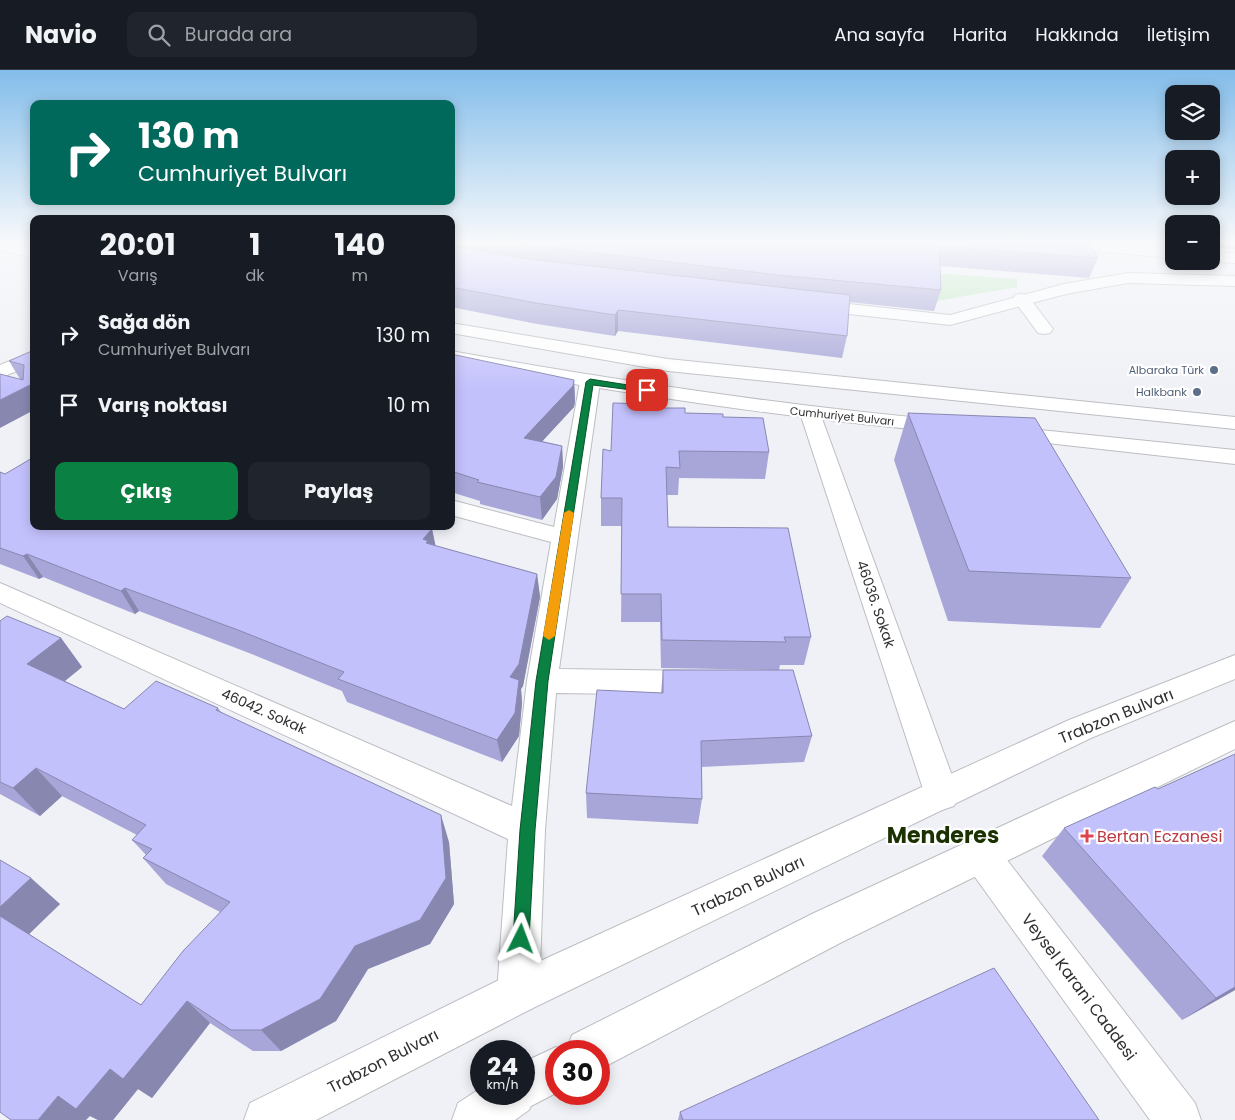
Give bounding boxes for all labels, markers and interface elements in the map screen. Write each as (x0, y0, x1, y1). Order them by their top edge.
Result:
search box (127, 12, 477, 57)
text: Navio (25, 18, 97, 51)
icon: search (145, 21, 173, 49)
text: Burada ara (185, 21, 292, 48)
text: Ana sayfa (834, 22, 925, 47)
text: Harita (953, 22, 1007, 47)
text: Hakkında (1035, 22, 1119, 47)
text: İletişim (1147, 22, 1210, 47)
map controls (1165, 85, 1220, 270)
button: layers (1165, 85, 1220, 140)
text: 130 m (138, 111, 240, 160)
icon: right (55, 120, 120, 185)
button: + (1165, 150, 1220, 205)
text: Cumhuriyet Bulvarı (138, 158, 347, 189)
button: − (1165, 215, 1220, 270)
text: 20:01 (100, 223, 176, 266)
text: 1 (249, 223, 261, 266)
text: 140 (334, 223, 385, 266)
text: Varış (118, 264, 158, 287)
text: dk (245, 264, 264, 287)
text: m (351, 264, 368, 287)
text: Sağa dön (98, 309, 190, 336)
icon: right (55, 321, 83, 349)
text: 130 m (376, 322, 430, 349)
text: Cumhuriyet Bulvarı (98, 338, 250, 361)
place label: Albaraka Türk (1129, 362, 1204, 378)
marker: Albaraka Türk (1208, 364, 1220, 376)
pin (626, 369, 668, 411)
icon: arrive (633, 376, 661, 404)
place label: Halkbank (1136, 384, 1187, 400)
marker: Halkbank (1191, 386, 1203, 398)
icon: arrive (55, 391, 83, 419)
text: Varış noktası (98, 392, 228, 419)
text: 10 m (387, 392, 430, 419)
street label: Cumhuriyet Bulvarı (789, 403, 895, 429)
button: Çıkış (55, 462, 238, 520)
button: Paylaş (248, 462, 430, 520)
street label: 46036. Sokak (852, 558, 901, 651)
street label: Trabzon Bulvarı (1055, 682, 1177, 750)
street label: 46042. Sokak (218, 683, 310, 739)
district label: Menderes (887, 820, 999, 851)
place label: Bertan Eczanesi (1097, 825, 1222, 848)
marker: Bertan Eczanesi (1081, 830, 1093, 842)
street label: Trabzon Bulvarı (688, 850, 808, 922)
street label: Veysel Karani Caddesi (1016, 909, 1142, 1065)
position arrow (494, 912, 546, 964)
street label: Trabzon Bulvarı (323, 1023, 443, 1099)
speed limit sign: 30 (545, 1040, 610, 1105)
text: 24 (487, 1049, 518, 1084)
text: km/h (487, 1076, 518, 1093)

